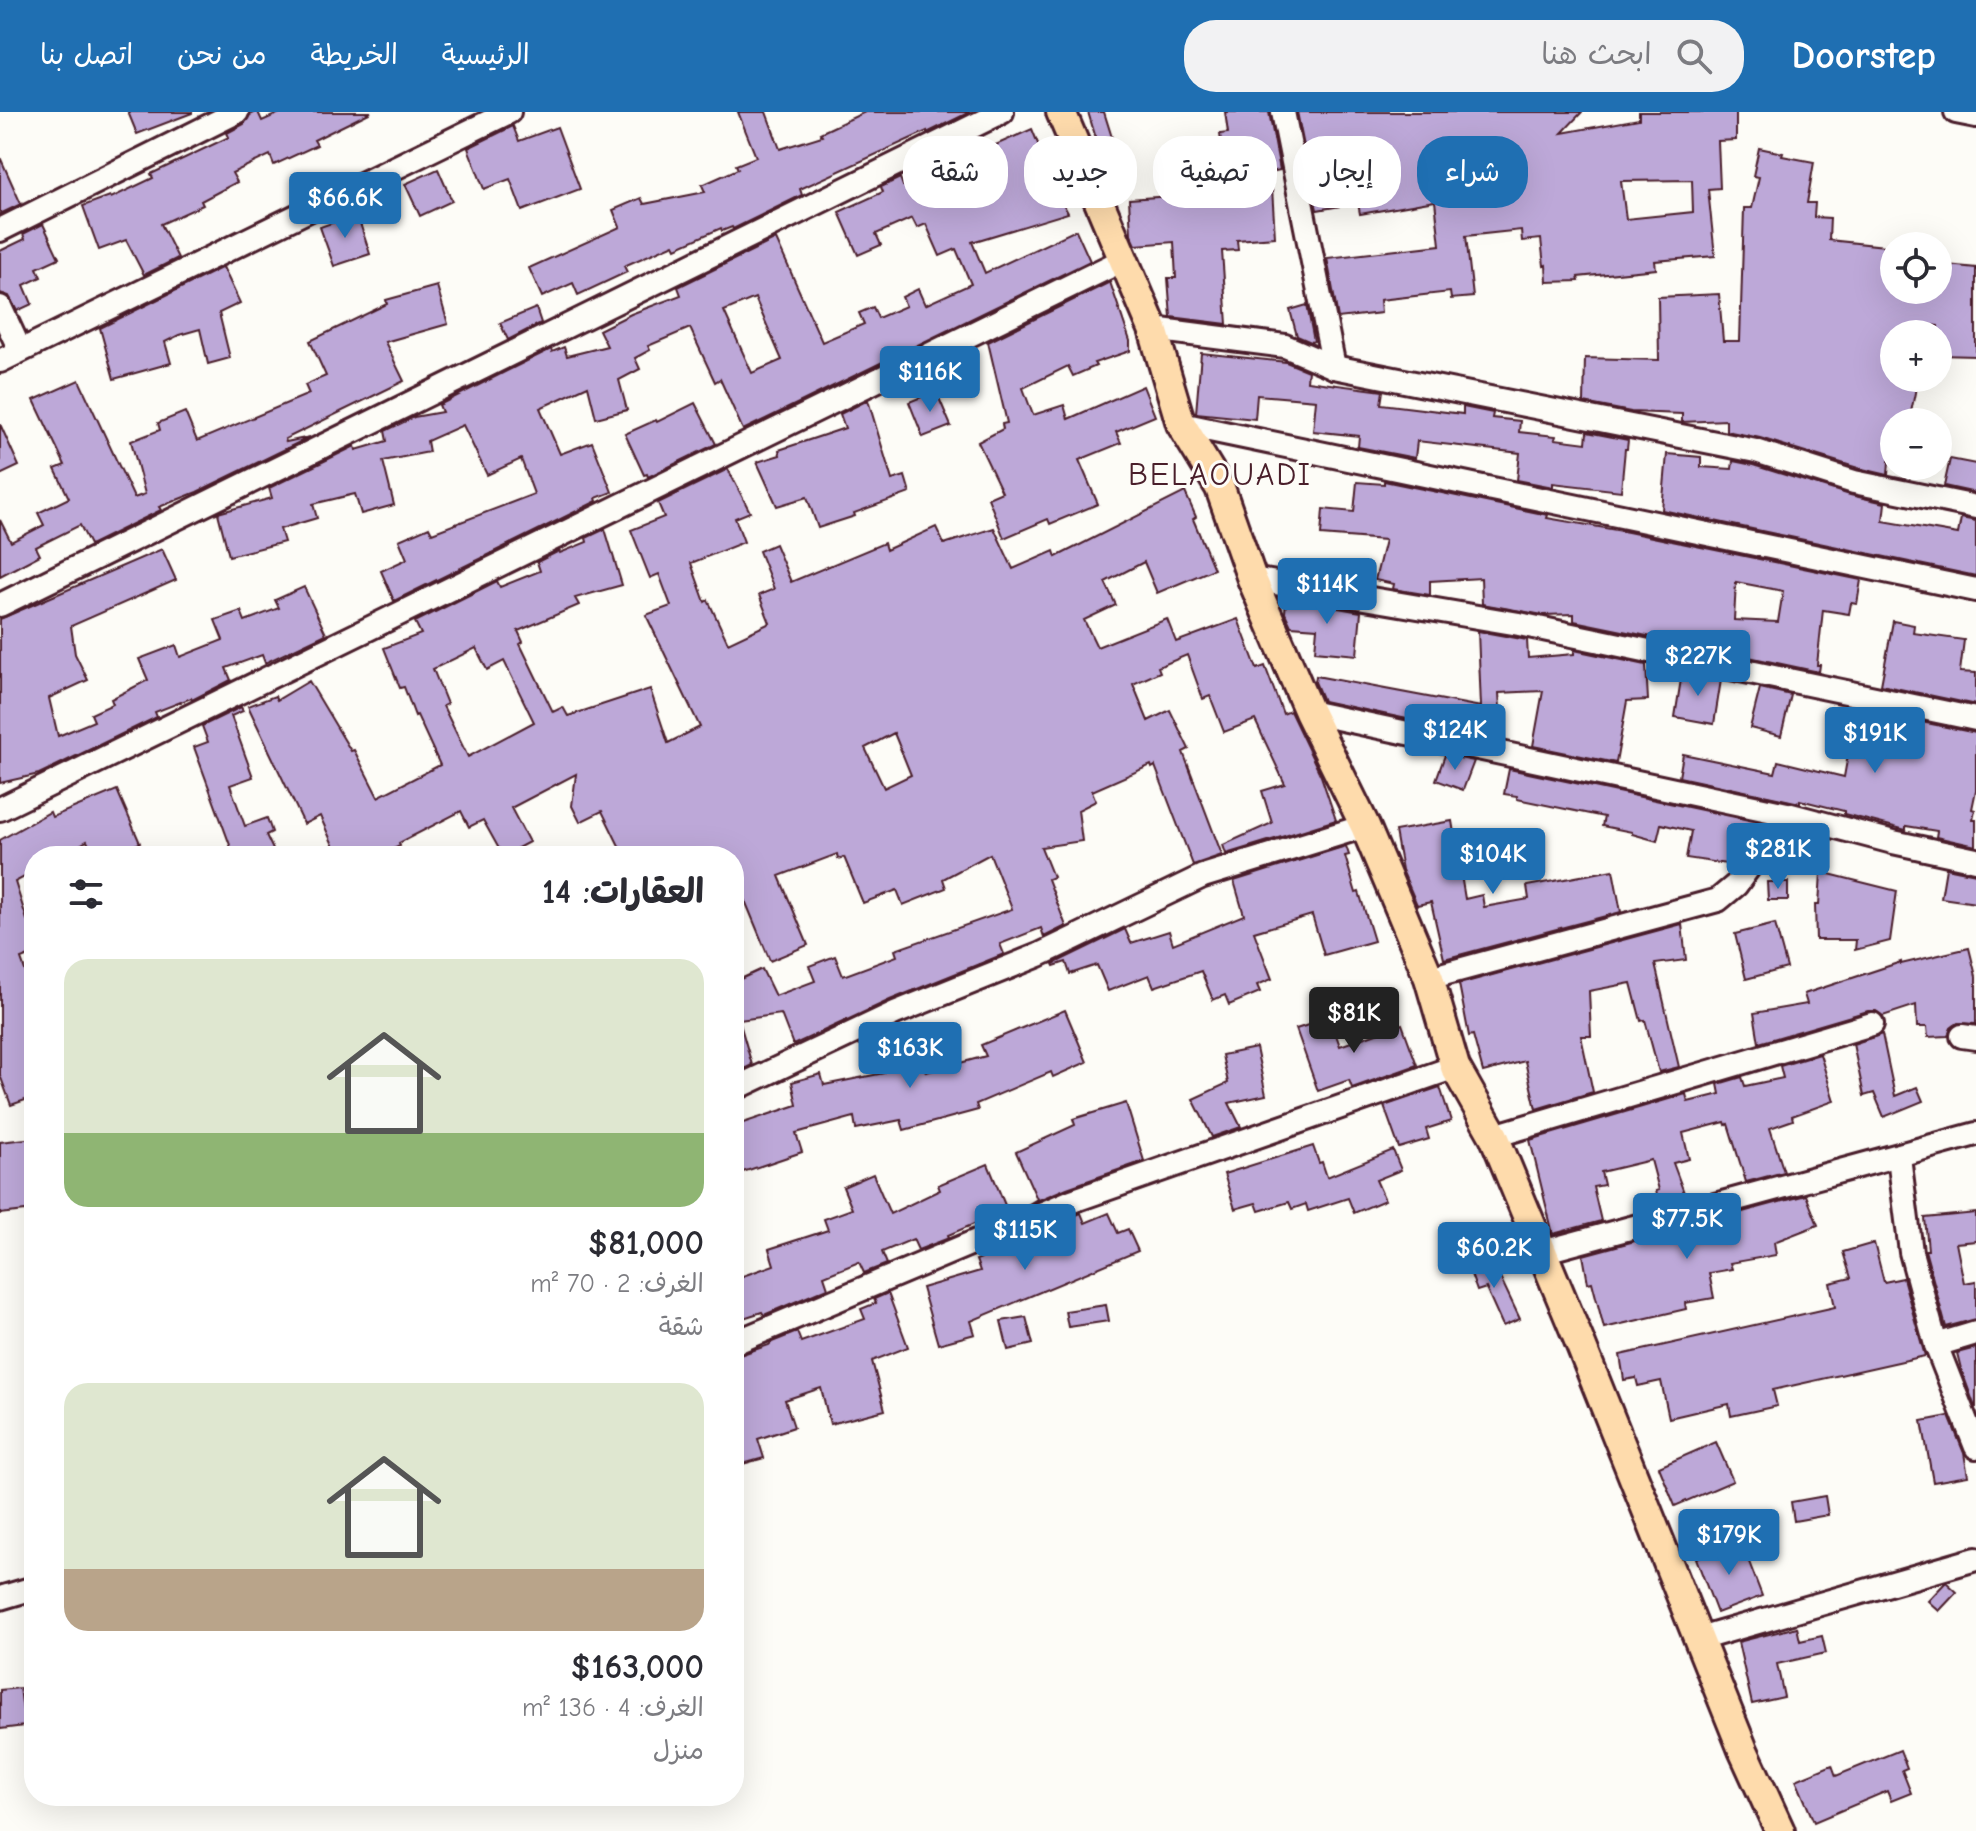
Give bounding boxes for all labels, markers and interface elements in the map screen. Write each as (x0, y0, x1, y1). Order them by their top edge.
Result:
search box (1184, 20, 1744, 92)
icon: search (1672, 34, 1716, 78)
text: Doorstep (1792, 34, 1936, 78)
text: ابحث هنا (1541, 37, 1652, 72)
text: اتصل بنا (40, 39, 133, 71)
text: من نحن (177, 39, 266, 71)
text: الخريطة (310, 39, 398, 71)
text: الرئيسية (442, 39, 530, 71)
chip: شقة (903, 136, 1008, 208)
chip: جديد (1024, 136, 1137, 208)
chip: تصفية (1153, 136, 1277, 208)
chip: إيجار (1293, 136, 1401, 208)
chip: شراء (1417, 136, 1528, 208)
pin: $66.6K (280, 172, 410, 240)
text: $66.6K (307, 183, 383, 213)
map controls (1880, 232, 1952, 480)
button: locate (1880, 232, 1952, 304)
button: + (1880, 320, 1952, 392)
pin: $116K (874, 346, 986, 414)
text: $116K (898, 357, 962, 387)
button: − (1880, 408, 1952, 480)
district label: BELAOUADI (1128, 456, 1312, 493)
pin: $114K (1271, 558, 1383, 626)
text: $114K (1296, 569, 1358, 599)
pin: $227K (1642, 630, 1754, 698)
text: $227K (1664, 641, 1732, 671)
pin: $124K (1399, 704, 1511, 772)
pin: $191K (1819, 707, 1931, 775)
text: $124K (1423, 715, 1487, 745)
text: $191K (1843, 718, 1907, 748)
pin: $281K (1722, 823, 1834, 891)
pin: $104K (1437, 828, 1549, 896)
text: $281K (1745, 834, 1811, 864)
text: $104K (1459, 839, 1527, 869)
icon: filters (64, 872, 108, 916)
text: العقارات: 14 (542, 872, 704, 912)
pin: $81K (1307, 987, 1401, 1055)
text: $81K (1327, 998, 1381, 1028)
icon: home (312, 1011, 456, 1155)
pin: $163K (854, 1022, 966, 1090)
text: $163K (877, 1033, 943, 1063)
pin: $77.5K (1622, 1193, 1752, 1261)
pin: $115K (969, 1204, 1081, 1272)
text: $77.5K (1651, 1204, 1723, 1234)
text: $115K (993, 1215, 1057, 1245)
pin: $60.2K (1429, 1222, 1559, 1290)
text: $81,000 (588, 1223, 704, 1263)
text: $60.2K (1456, 1233, 1532, 1263)
text: الغرف: 2 · 70 m² (530, 1269, 704, 1299)
text: شقة (659, 1312, 704, 1342)
icon: home (312, 1435, 456, 1579)
pin: $179K (1673, 1509, 1785, 1577)
text: $179K (1696, 1520, 1762, 1550)
text: $163,000 (571, 1647, 704, 1687)
text: الغرف: 4 · 136 m² (522, 1693, 704, 1723)
text: منزل (653, 1736, 704, 1766)

